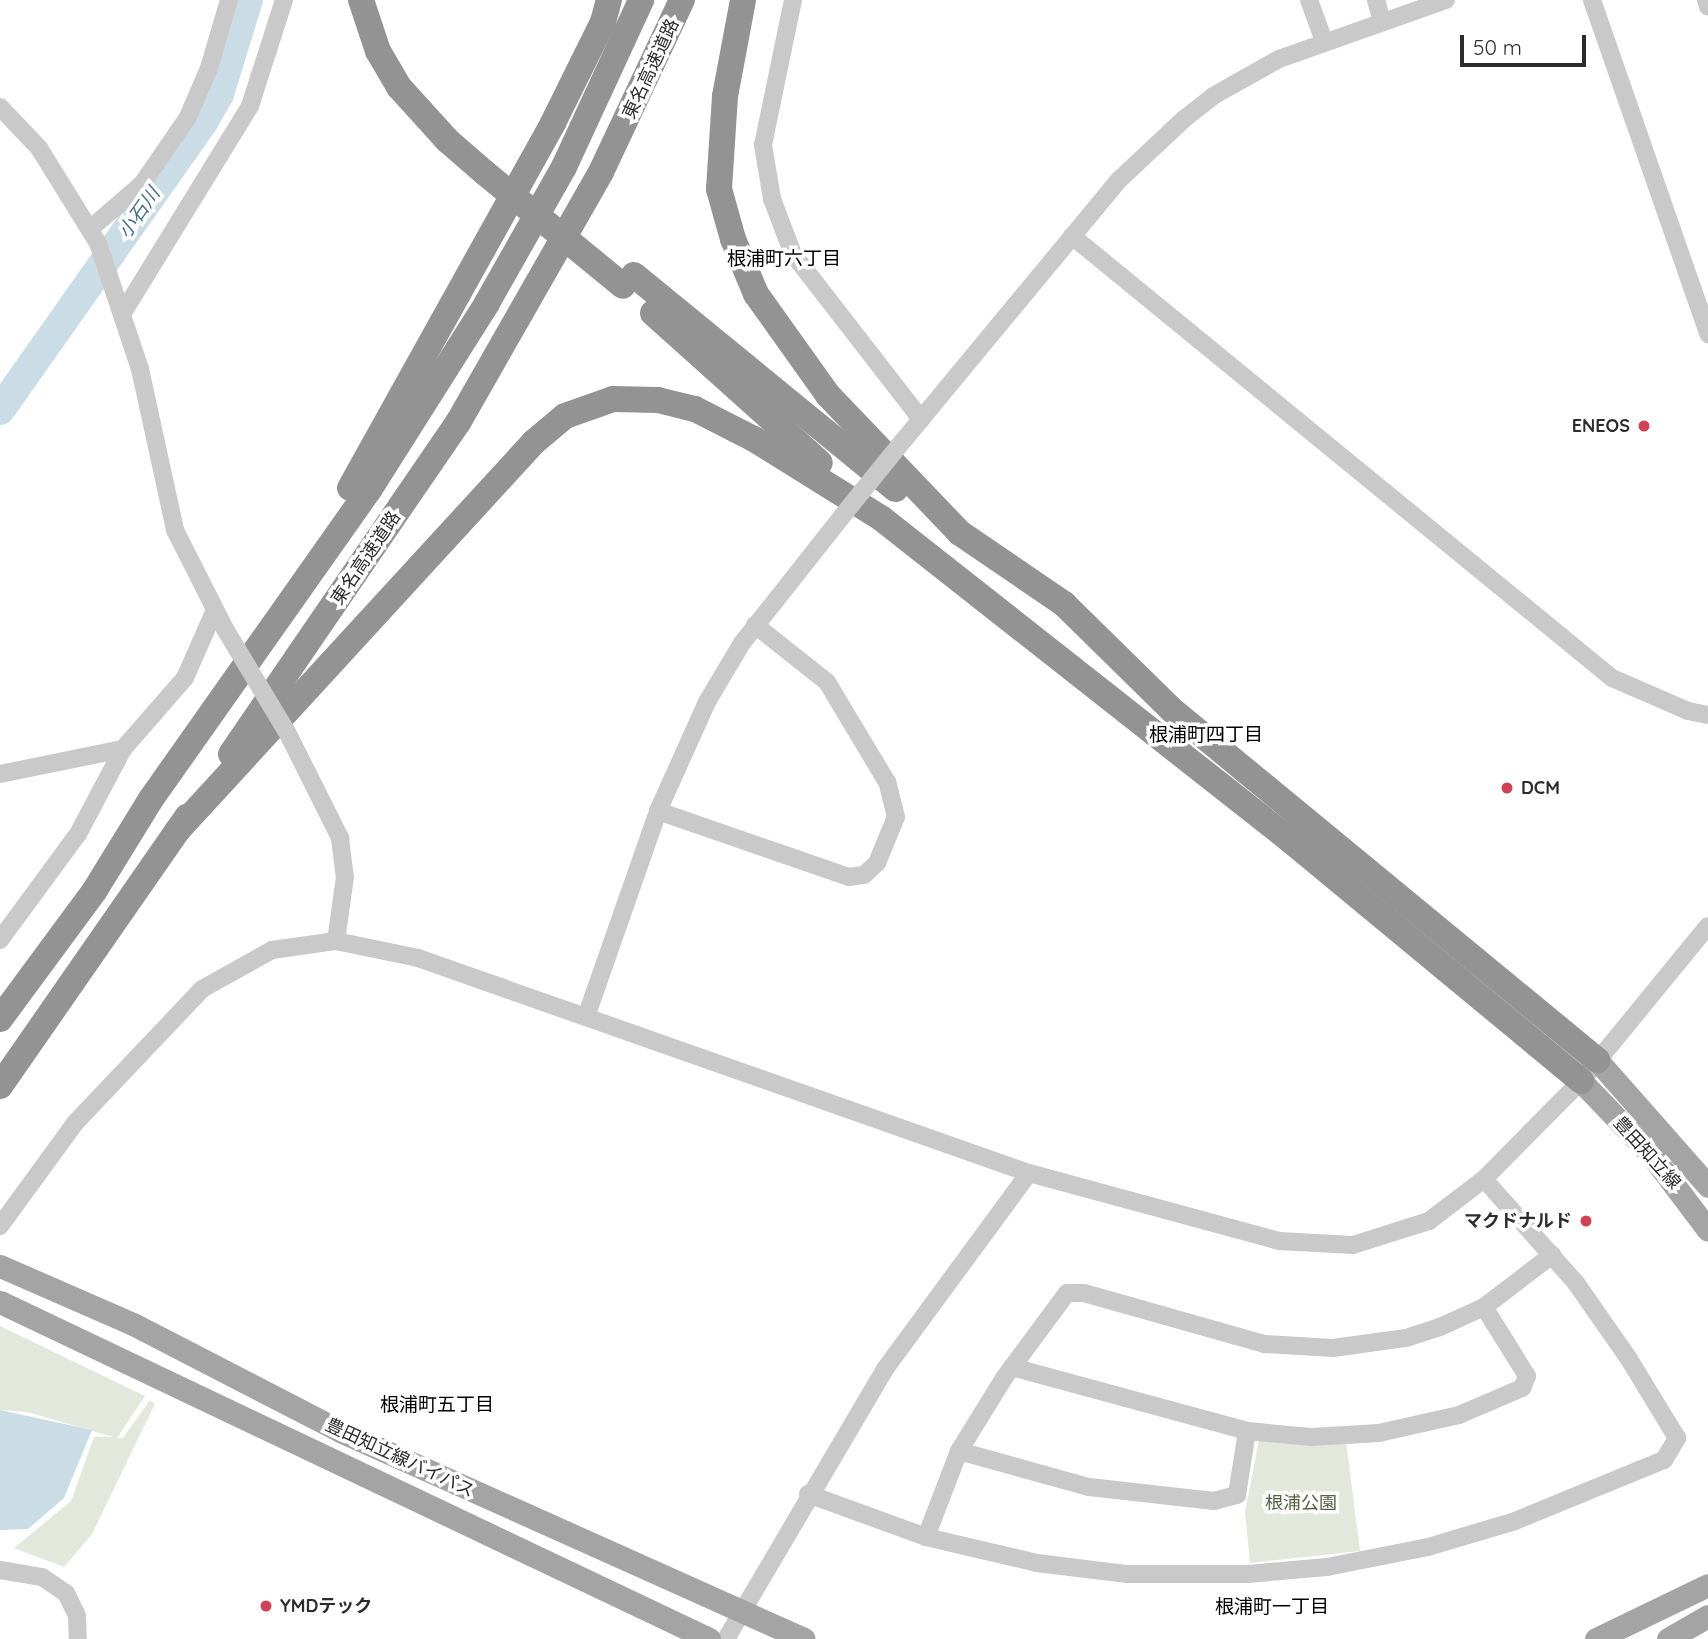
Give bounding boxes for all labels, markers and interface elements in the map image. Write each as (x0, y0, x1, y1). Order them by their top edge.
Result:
street label: 東名高速道路 (618, 15, 684, 123)
scale bar (1463, 21, 1589, 65)
text: 50 m (1473, 34, 1522, 60)
water label: 小石川 (113, 183, 165, 243)
district label: 根浦町六丁目 (727, 248, 841, 270)
place label: ENEOS (1572, 415, 1630, 437)
marker: ENEOS (1636, 418, 1652, 434)
street label: 東名高速道路 (327, 507, 405, 609)
district label: 根浦町四丁目 (1149, 724, 1263, 746)
place label: DCM (1521, 777, 1560, 799)
marker: DCM (1499, 780, 1515, 796)
street label: 豊田知立線 (1609, 1112, 1685, 1194)
place label: マクドナルド (1464, 1210, 1572, 1232)
marker: マクドナルド (1578, 1213, 1594, 1229)
district label: 根浦町五丁目 (380, 1394, 494, 1416)
street label: 豊田知立線バイパス (322, 1414, 478, 1502)
park label: 根浦公園 (1265, 1492, 1337, 1514)
place label: YMDテック (280, 1595, 372, 1617)
district label: 根浦町一丁目 (1215, 1596, 1329, 1618)
marker: YMDテック (258, 1598, 274, 1614)

